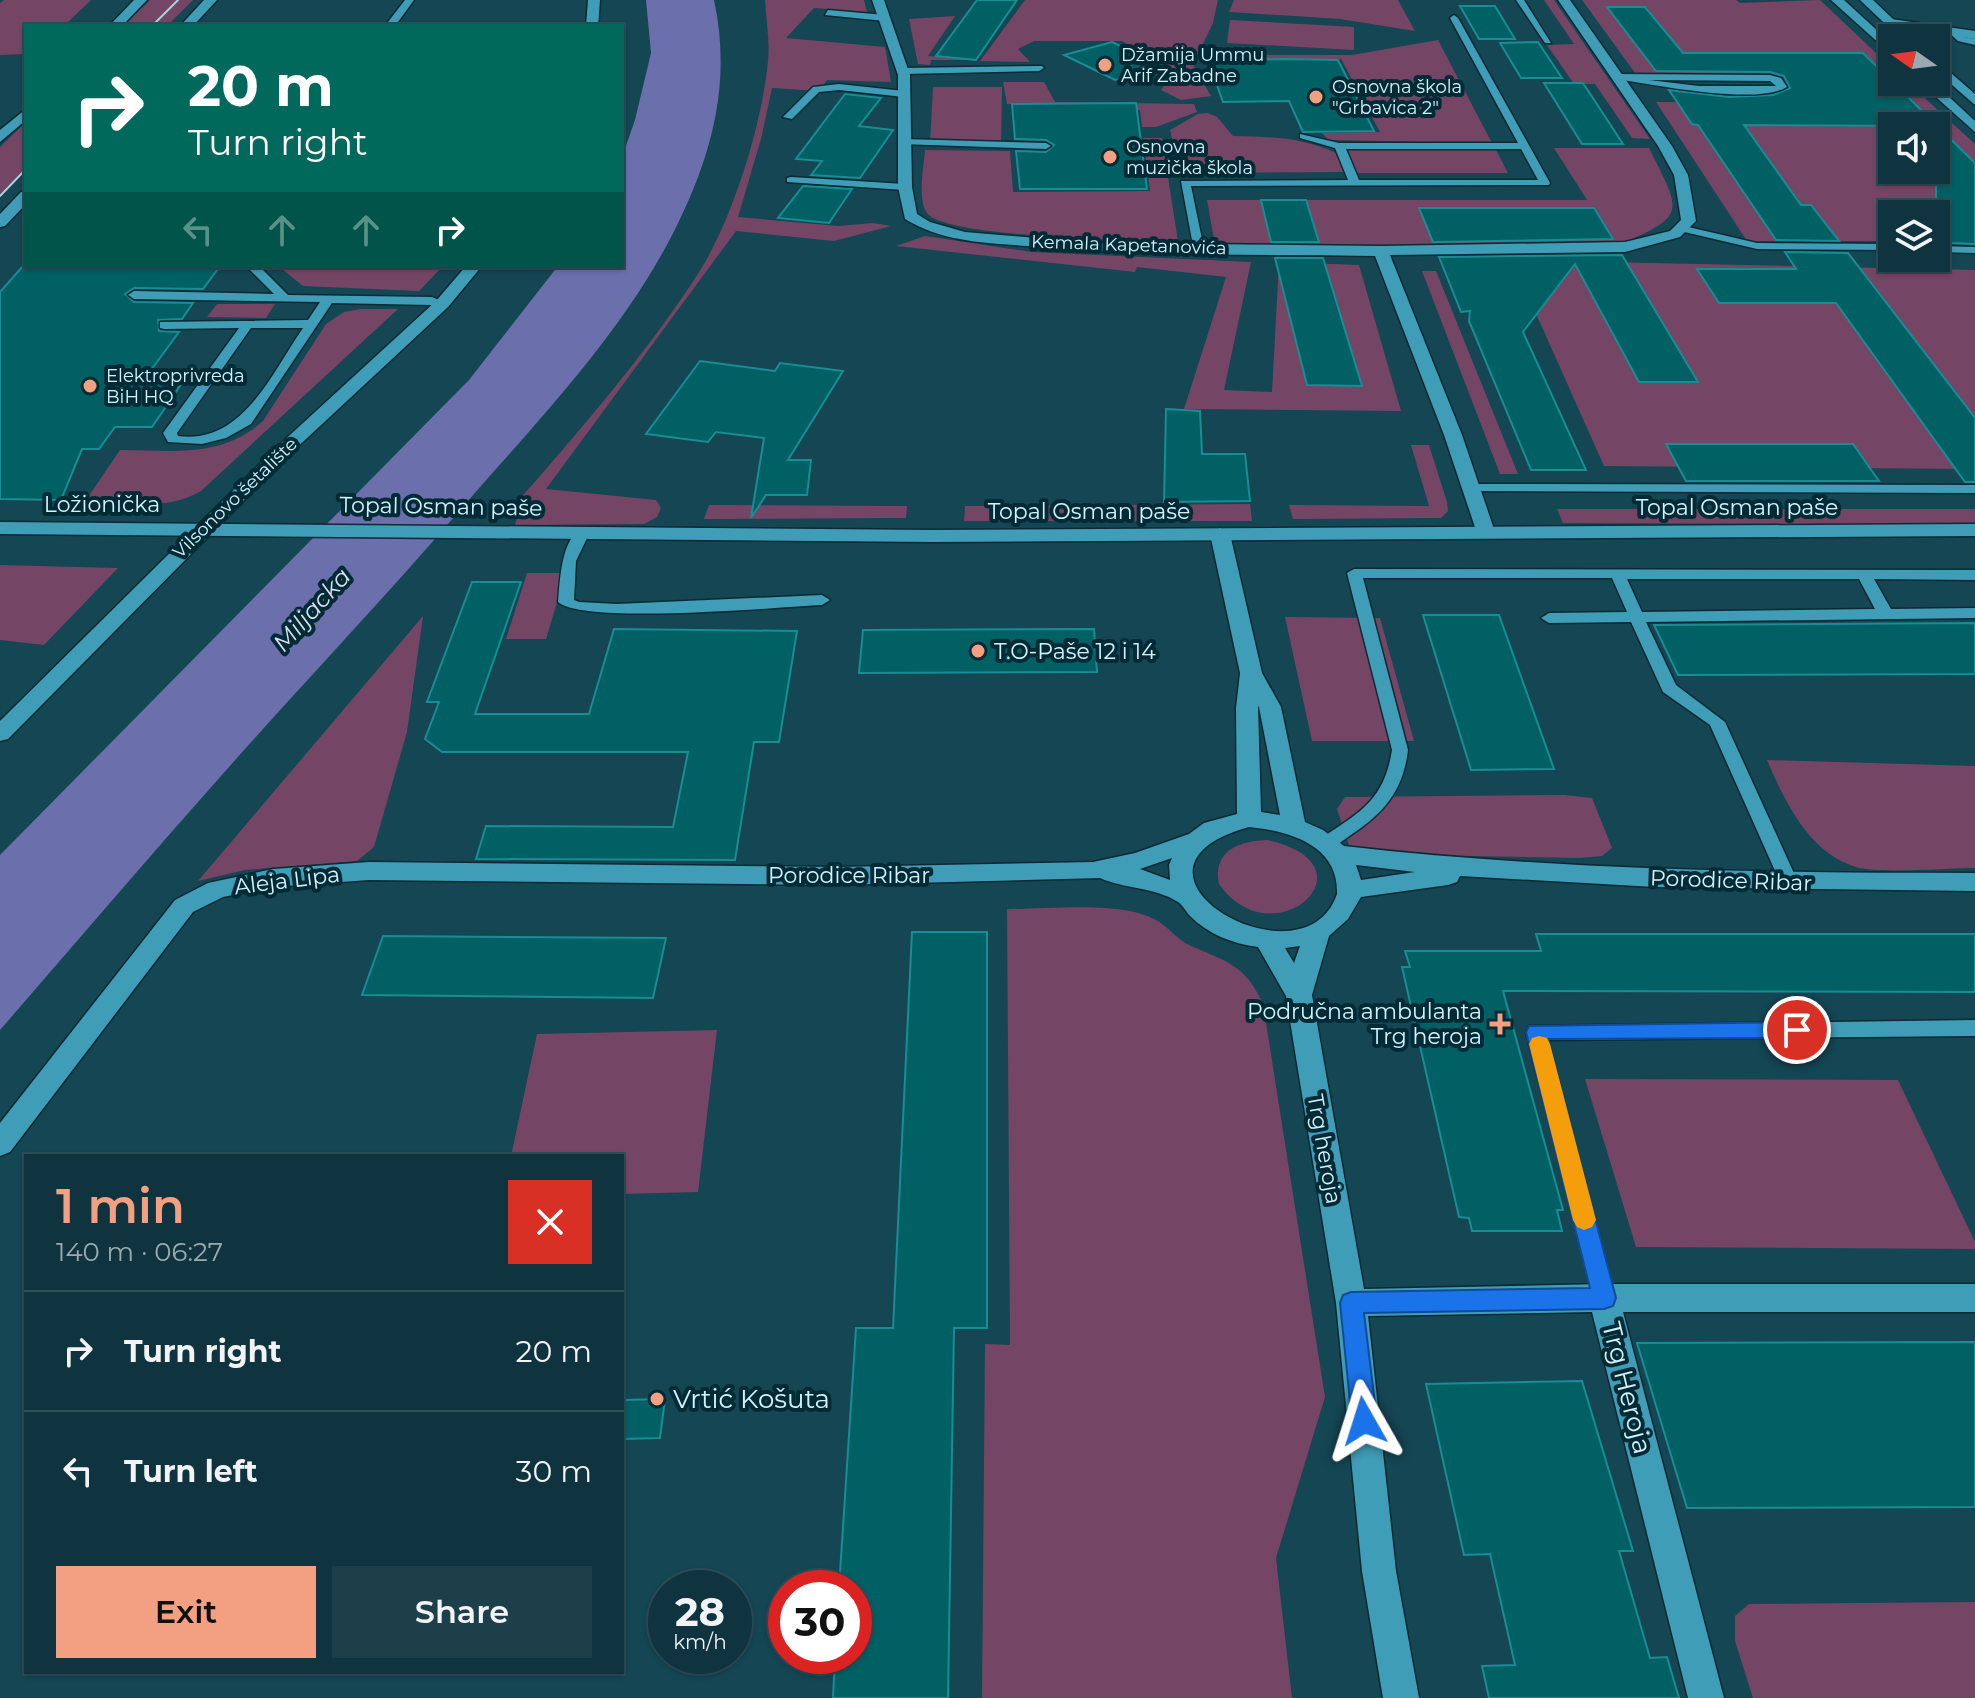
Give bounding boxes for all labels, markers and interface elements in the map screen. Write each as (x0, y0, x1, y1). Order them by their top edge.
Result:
north arrow (1878, 24, 1950, 96)
map controls (1878, 24, 1950, 272)
place label: Džamija Ummu Arif Zabadne (1121, 44, 1264, 87)
text: 20 m (188, 52, 334, 120)
icon: right (56, 56, 160, 160)
marker: Džamija Ummu Arif Zabadne (1096, 56, 1114, 74)
place label: Osnovna škola "Grbavica 2" (1332, 76, 1462, 119)
marker: Osnovna škola "Grbavica 2" (1307, 88, 1325, 106)
button: sound (1878, 112, 1950, 184)
text: Turn right (188, 120, 368, 164)
place label: Osnovna muzička škola (1126, 136, 1253, 179)
marker: Osnovna muzička škola (1101, 148, 1119, 166)
button: layers (1878, 200, 1950, 272)
icon: left (176, 208, 220, 252)
icon: ahead (260, 208, 304, 252)
icon: ahead (344, 208, 388, 252)
icon: right (428, 208, 472, 252)
street label: Kemala Kapetanovića (1031, 231, 1227, 259)
place label: Elektroprivreda BiH HQ (106, 365, 245, 408)
marker: Elektroprivreda BiH HQ (81, 377, 99, 395)
street label: Vilsonovo šetalište (168, 433, 302, 563)
street label: Ložionička (44, 491, 160, 518)
street label: Topal Osman paše (339, 491, 543, 522)
street label: Topal Osman paše (1636, 494, 1838, 521)
street label: Topal Osman paše (988, 498, 1190, 525)
water label: Miljacka (267, 562, 357, 657)
place label: T.O-Paše 12 i 14 (994, 638, 1156, 665)
marker: T.O-Paše 12 i 14 (969, 642, 987, 660)
street label: Aleja Lipa (233, 861, 341, 900)
street label: Porodice Ribar (768, 862, 930, 889)
street label: Porodice Ribar (1649, 864, 1812, 897)
pin (1763, 996, 1831, 1064)
place label: Područna ambulanta Trg heroja (1247, 998, 1482, 1050)
icon: arrive (1775, 1008, 1819, 1052)
marker: Područna ambulanta Trg heroja (1489, 1013, 1511, 1035)
street label: Trg heroja (1302, 1092, 1347, 1206)
text: 1 min (56, 1177, 185, 1235)
button: close (508, 1180, 592, 1264)
text: 140 m · 06:27 (56, 1236, 223, 1268)
street label: Trg Heroja (1595, 1319, 1659, 1457)
icon: right (56, 1329, 100, 1373)
text: Turn right (124, 1333, 281, 1370)
text: 20 m (515, 1333, 592, 1370)
position arrow (1322, 1379, 1406, 1463)
place label: Vrtić Košuta (673, 1383, 830, 1415)
marker: Vrtić Košuta (648, 1390, 666, 1408)
icon: left (56, 1449, 100, 1493)
text: Turn left (124, 1453, 257, 1490)
text: 30 m (516, 1453, 592, 1490)
button: Exit (56, 1566, 316, 1658)
button: Share (332, 1566, 592, 1658)
speed limit sign: 30 (768, 1570, 872, 1674)
text: 28 (675, 1587, 725, 1636)
text: km/h (673, 1630, 727, 1654)

